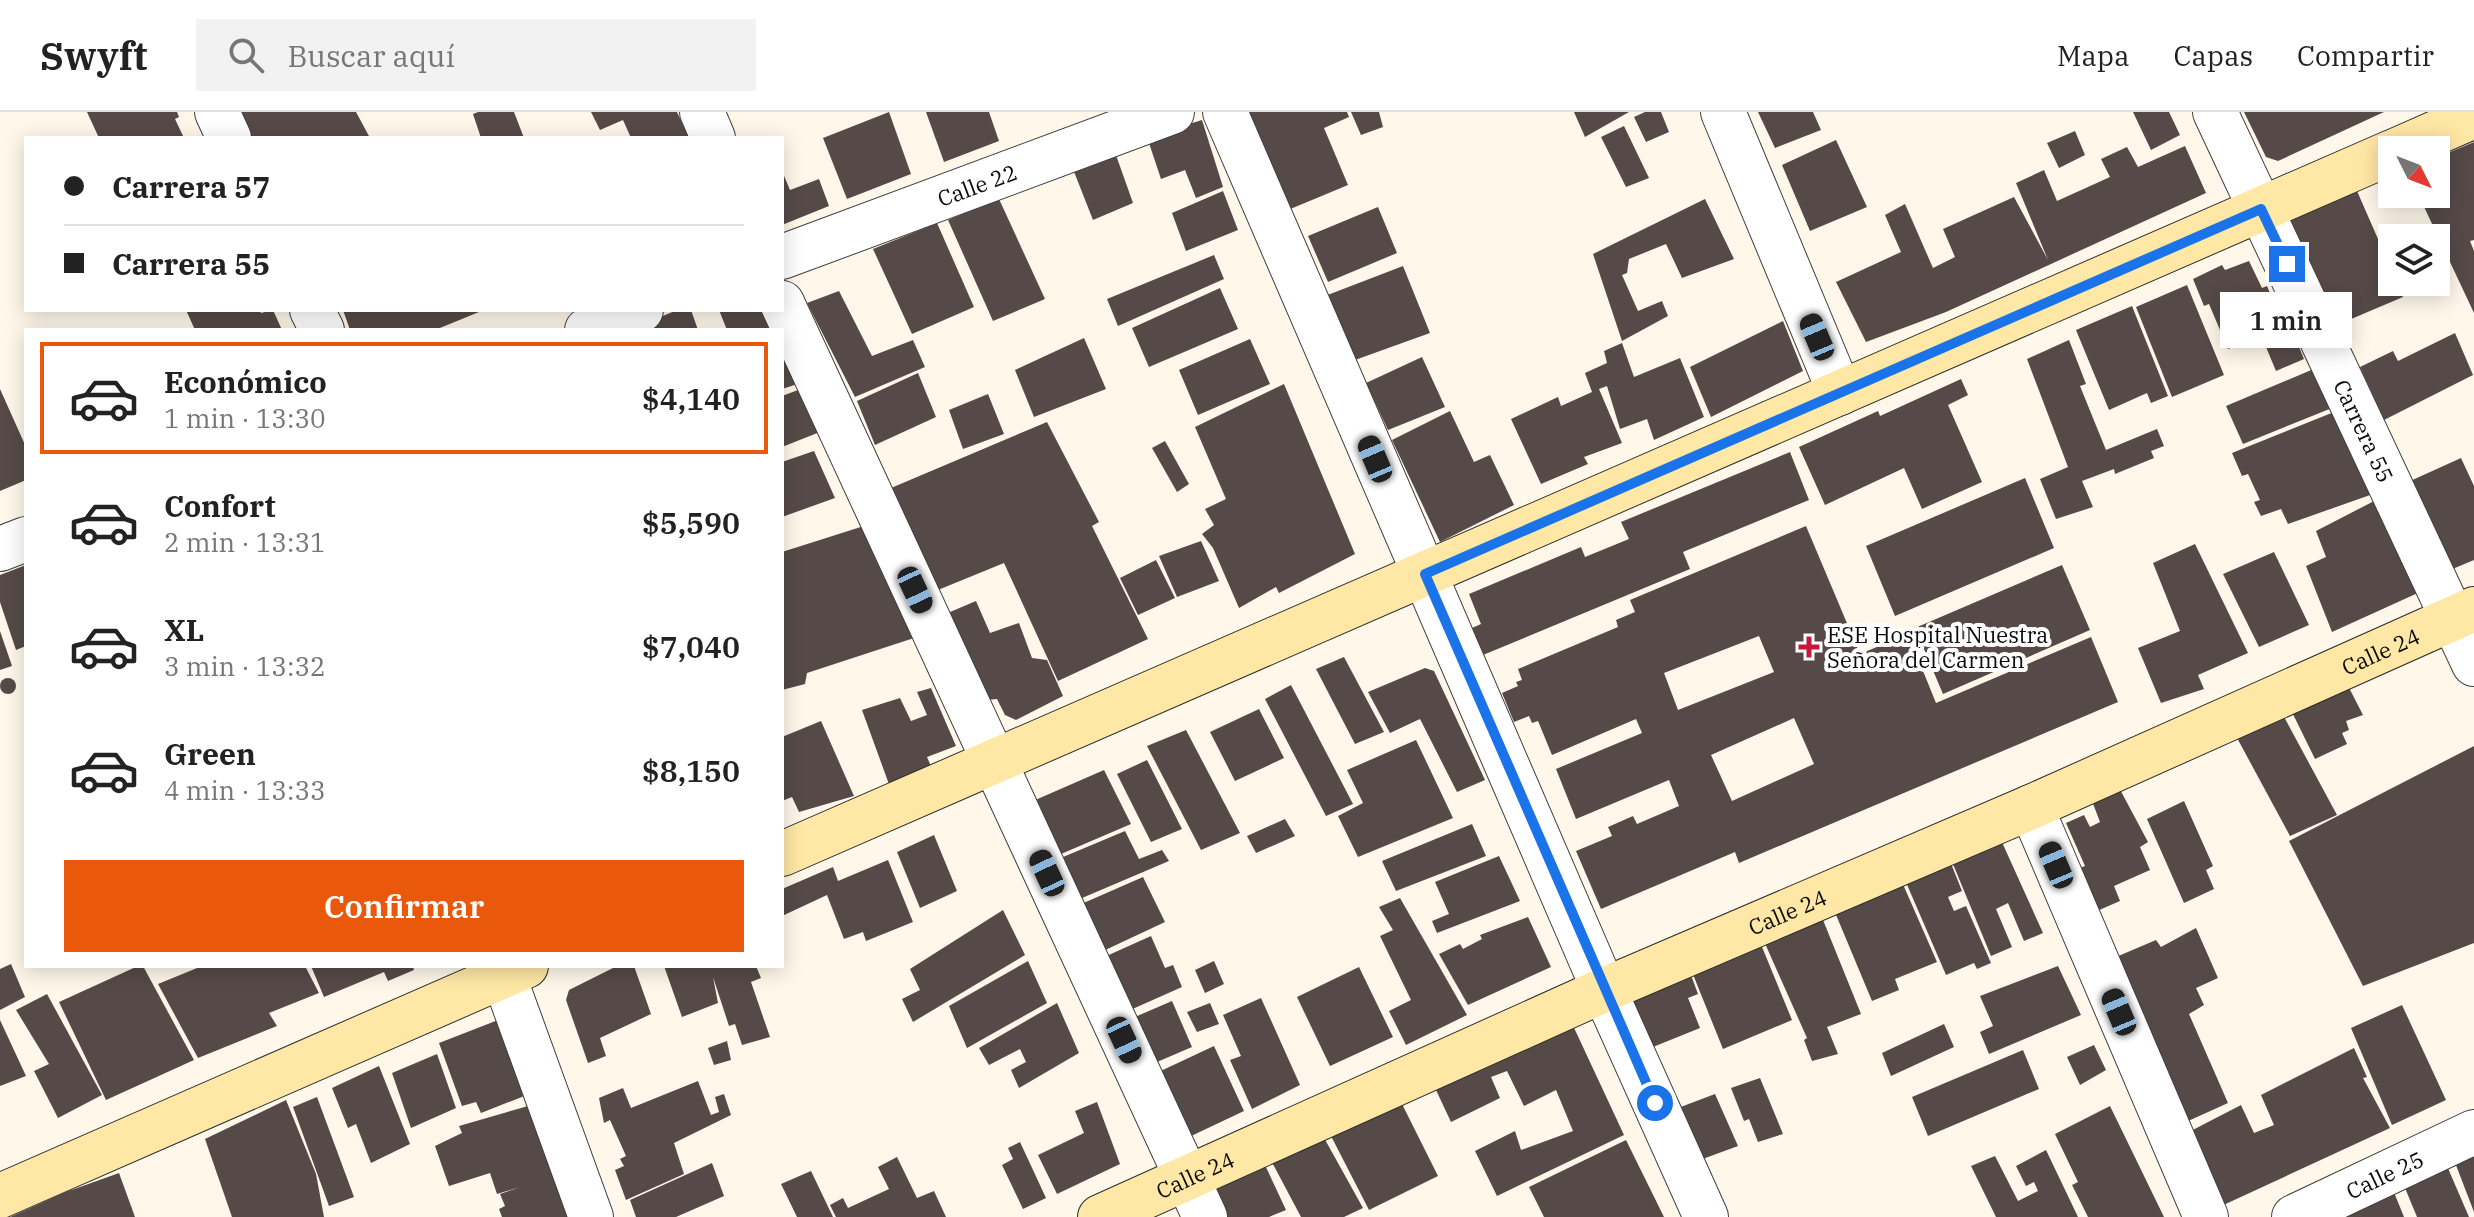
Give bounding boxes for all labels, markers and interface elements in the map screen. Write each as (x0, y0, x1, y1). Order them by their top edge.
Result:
search box (196, 19, 756, 91)
text: Swyft (40, 31, 148, 80)
icon: search (224, 33, 268, 77)
text: Buscar aquí (288, 36, 455, 75)
text: Mapa (2057, 37, 2130, 74)
text: Capas (2174, 37, 2253, 74)
text: Compartir (2297, 37, 2434, 74)
north arrow (2378, 136, 2450, 208)
map controls (2378, 136, 2450, 296)
street label: Calle 22 (933, 157, 1021, 212)
text: Carrera 57 (112, 167, 270, 206)
button: layers (2378, 224, 2450, 296)
text: Carrera 55 (112, 244, 270, 283)
route end (2269, 246, 2305, 282)
callout: 1 min (2221, 292, 2353, 348)
text: 1 min (2250, 303, 2322, 337)
car (1797, 310, 1837, 364)
icon: car (68, 362, 140, 434)
text: Económico (164, 362, 327, 401)
street label: Carrera 55 (2328, 374, 2401, 487)
text: $4,140 (642, 379, 740, 418)
text: 1 min · 13:30 (164, 401, 326, 435)
car (1355, 432, 1395, 486)
icon: car (68, 486, 140, 558)
text: Confort (164, 486, 276, 525)
text: $5,590 (642, 503, 740, 542)
text: 2 min · 13:31 (164, 525, 326, 559)
car (894, 563, 936, 617)
icon: car (68, 610, 140, 682)
text: XL (164, 610, 204, 649)
place label: ESE Hospital Nuestra Señora del Carmen (1827, 620, 2048, 674)
street label: Calle 24 (2337, 621, 2424, 681)
text: $7,040 (642, 627, 740, 666)
marker: ESE Hospital Nuestra Señora del Carmen (1798, 636, 1820, 658)
text: 3 min · 13:32 (164, 649, 326, 683)
icon: car (68, 734, 140, 806)
text: Green (164, 734, 256, 773)
text: $8,150 (642, 751, 740, 790)
text: 4 min · 13:33 (164, 773, 326, 807)
car (2036, 838, 2076, 892)
car (1026, 846, 1068, 900)
button: Confirmar (64, 860, 744, 952)
street label: Calle 24 (1743, 882, 1831, 941)
car (2099, 985, 2139, 1039)
car (1103, 1013, 1145, 1067)
route start (1637, 1085, 1673, 1121)
street label: Calle 24 (1151, 1144, 1238, 1204)
street label: Calle 25 (2341, 1144, 2428, 1205)

